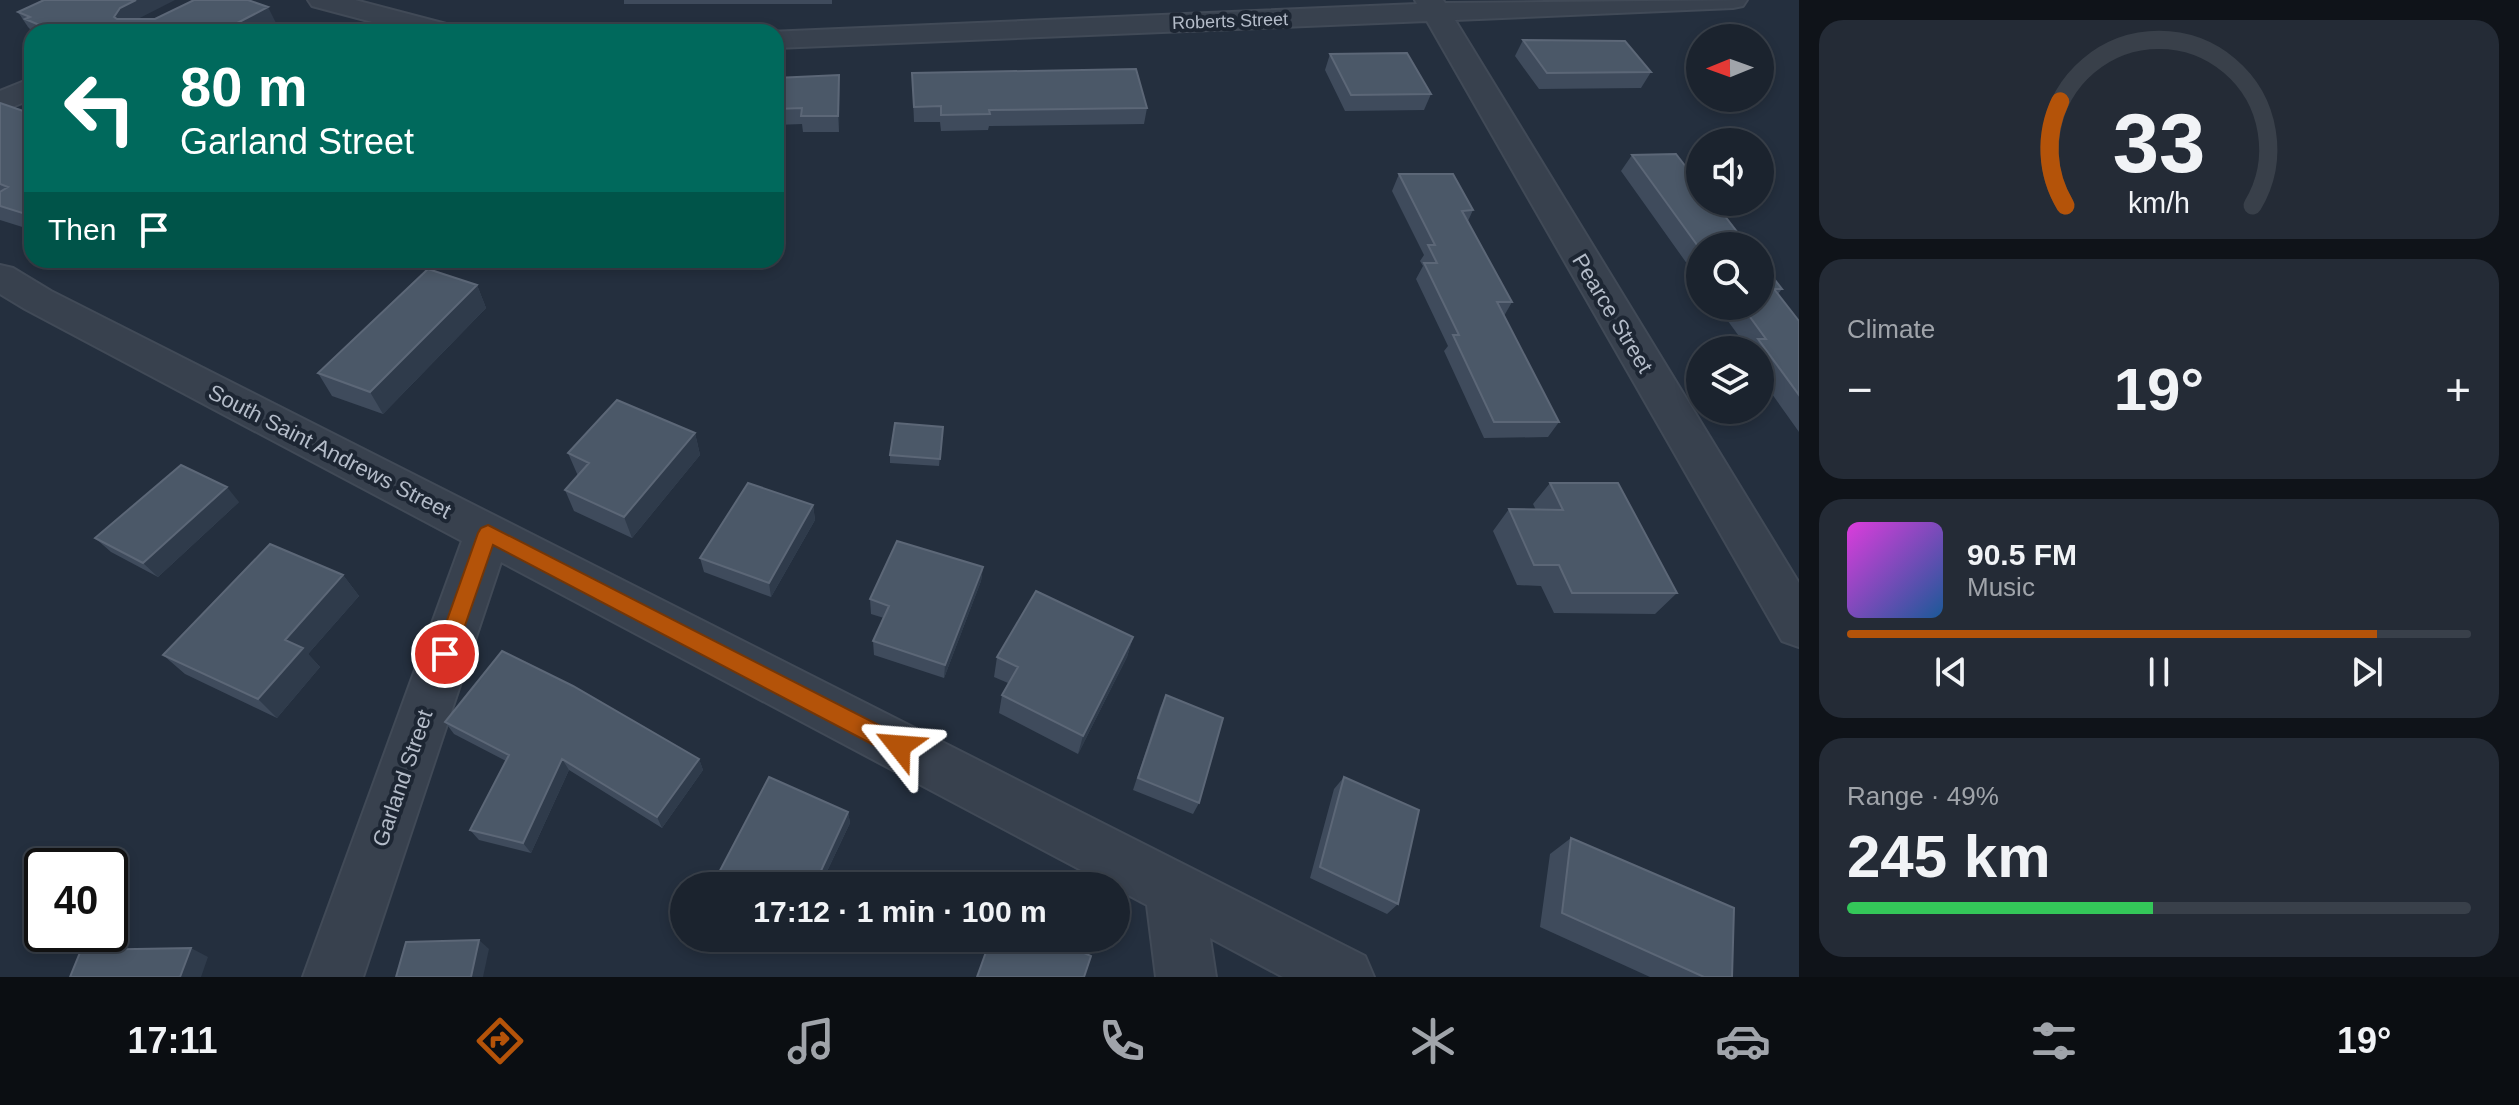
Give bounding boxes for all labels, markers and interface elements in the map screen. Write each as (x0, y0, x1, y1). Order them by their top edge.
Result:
street label: Roberts Street (1172, 9, 1288, 33)
north arrow (1686, 24, 1774, 112)
map controls (1686, 24, 1774, 424)
text: 80 m (180, 55, 308, 118)
icon: left (48, 56, 152, 160)
text: 33 (2113, 96, 2205, 189)
text: Garland Street (180, 121, 414, 162)
button: sound (1686, 128, 1774, 216)
text: km/h (2128, 187, 2190, 219)
icon: arrive (132, 208, 176, 252)
text: Then (48, 213, 116, 246)
button: search (1686, 232, 1774, 320)
street label: Pearce Street (1567, 249, 1658, 377)
text: Climate (1847, 314, 1935, 344)
button: layers (1686, 336, 1774, 424)
text: 19° (2114, 356, 2204, 423)
text: − (1847, 365, 1873, 414)
text: + (2445, 365, 2471, 414)
street label: South Saint Andrews Street (204, 379, 455, 524)
text: 90.5 FM (1967, 538, 2077, 571)
text: Music (1967, 572, 2035, 602)
pin (411, 620, 479, 688)
icon: arrive (423, 632, 467, 676)
icon: previous (1929, 650, 1973, 694)
icon: pause (2137, 650, 2181, 694)
icon: next (2345, 650, 2389, 694)
position arrow (857, 704, 941, 788)
street label: Garland Street (367, 706, 438, 850)
text: Range · 49% (1847, 781, 1999, 811)
text: 245 km (1847, 823, 2051, 890)
speed limit sign: 40 (24, 848, 128, 952)
text: 17:12 · 1 min · 100 m (753, 895, 1047, 928)
icon: directions (472, 1013, 528, 1069)
icon: music (783, 1013, 839, 1069)
icon: phone (1094, 1013, 1150, 1069)
icon: climate (1405, 1013, 1461, 1069)
icon: car (1715, 1013, 1771, 1069)
icon: filters (2026, 1013, 2082, 1069)
text: 17:11 (127, 1020, 217, 1061)
text: 19° (2337, 1020, 2392, 1061)

